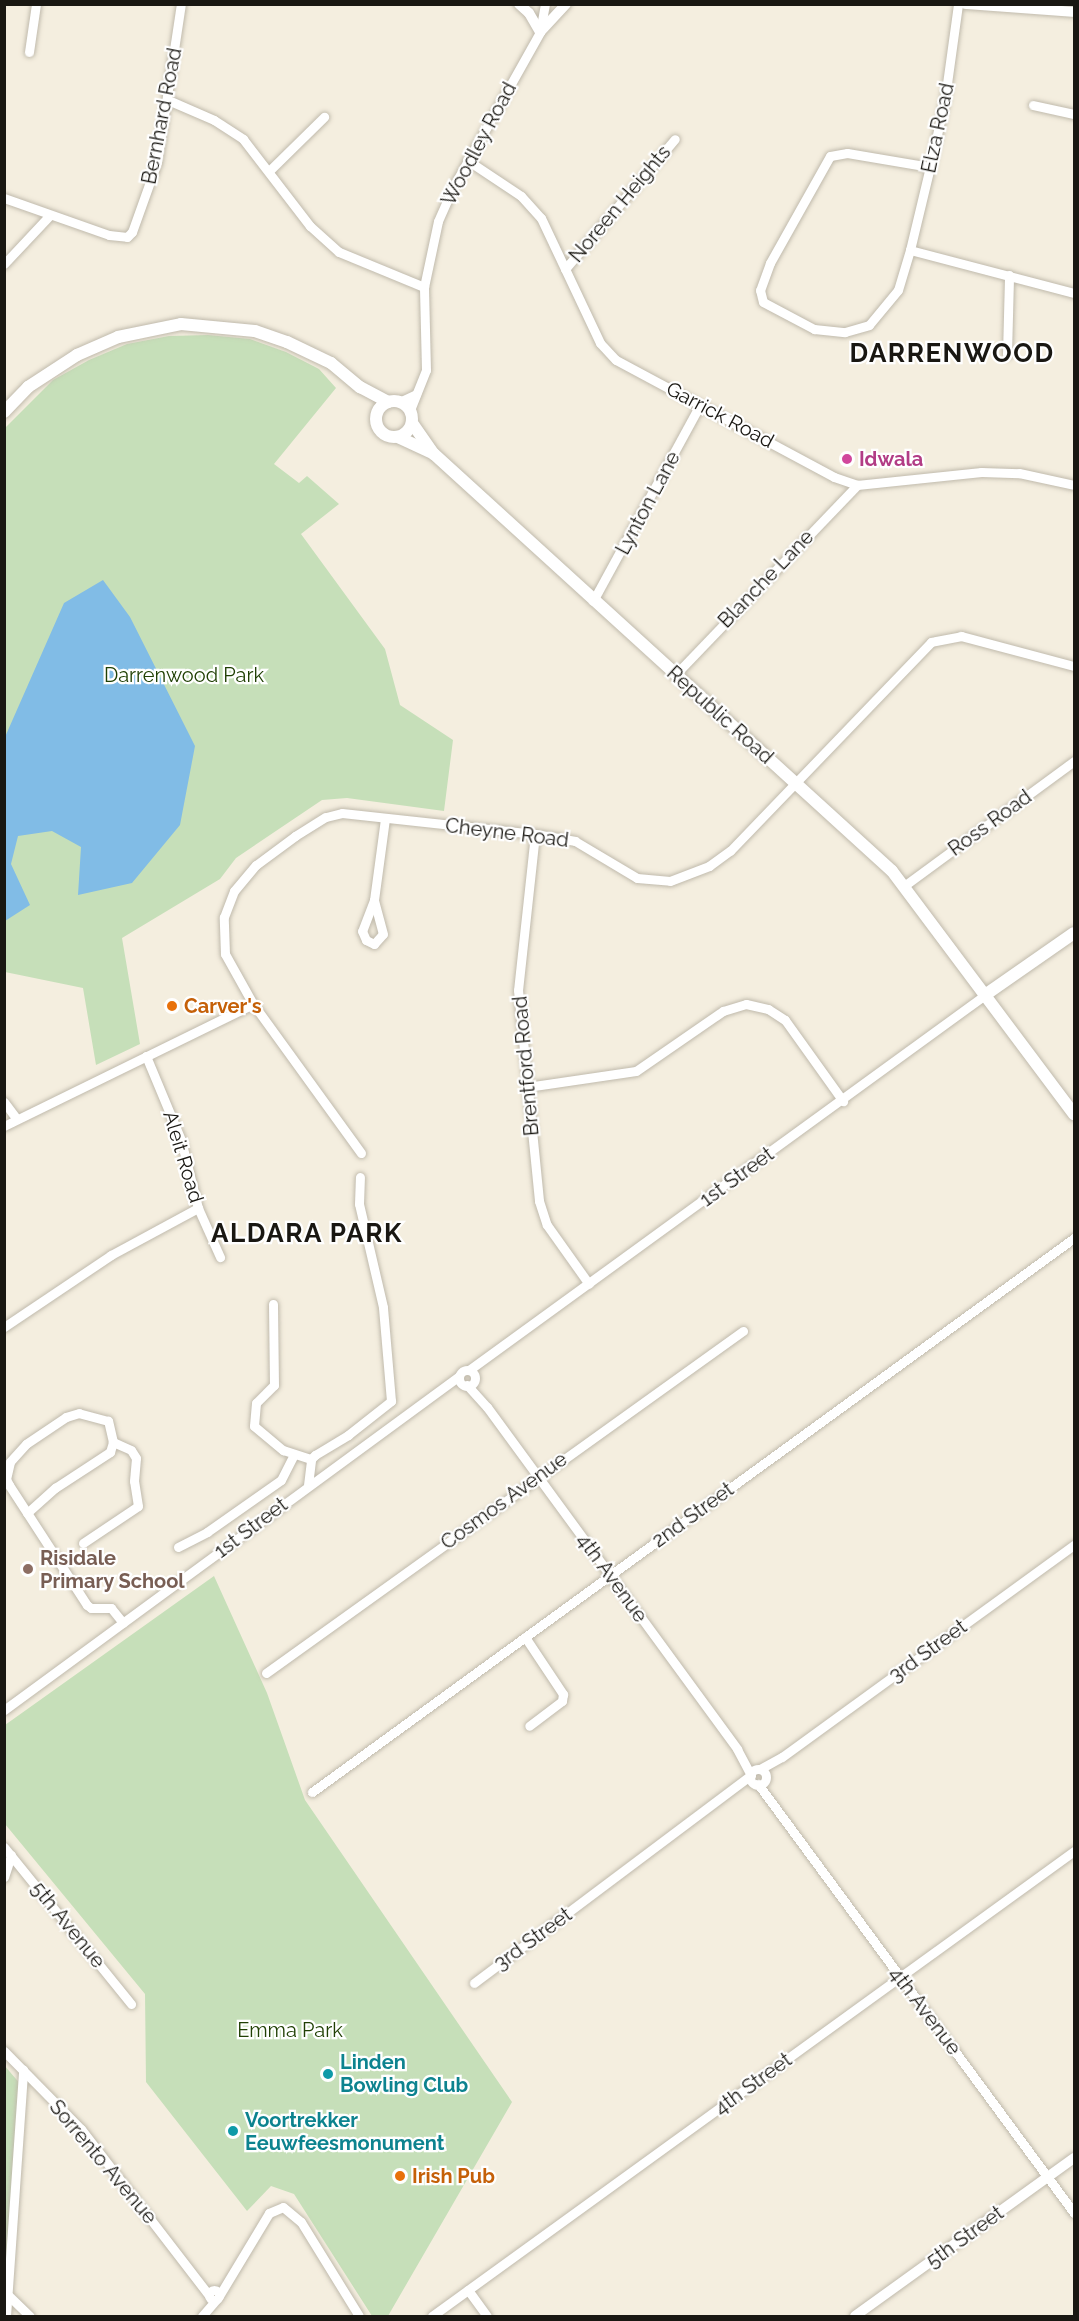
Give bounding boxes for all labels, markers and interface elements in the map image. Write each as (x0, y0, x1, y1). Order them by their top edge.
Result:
street label: Bernhard Road (137, 46, 187, 186)
street label: Woodley Road (436, 78, 522, 210)
street label: Elza Road (917, 81, 959, 175)
street label: Noreen Heights (564, 141, 676, 267)
district label: DARRENWOOD (849, 338, 1055, 370)
street label: Garrick Road (662, 377, 778, 453)
street label: Lynton Lane (611, 447, 685, 559)
place label: Idwala (859, 447, 923, 471)
marker: Idwala (840, 452, 854, 466)
street label: Blanche Lane (713, 525, 819, 633)
street label: Republic Road (662, 661, 778, 769)
park label: Darrenwood Park (104, 663, 264, 687)
street label: Ross Road (944, 785, 1036, 861)
street label: Cheyne Road (444, 814, 570, 852)
place label: Carver's (184, 994, 262, 1018)
street label: Brentford Road (508, 995, 544, 1137)
marker: Carver's (165, 999, 179, 1013)
street label: Aleit Road (158, 1108, 208, 1206)
street label: 1st Street (695, 1142, 779, 1212)
district label: ALDARA PARK (211, 1218, 403, 1250)
street label: Cosmos Avenue (436, 1447, 572, 1555)
street label: 2nd Street (647, 1477, 739, 1553)
street label: 1st Street (210, 1493, 292, 1563)
street label: 4th Avenue (572, 1529, 652, 1627)
place label: Risidale Primary School (40, 1546, 185, 1593)
marker: Risidale Primary School (21, 1562, 35, 1576)
street label: 3rd Street (884, 1615, 972, 1687)
street label: 5th Avenue (26, 1877, 110, 1973)
street label: 3rd Street (489, 1903, 577, 1975)
street label: 4th Avenue (884, 1962, 966, 2060)
park label: Emma Park (237, 2018, 343, 2042)
street label: 4th Street (710, 2048, 796, 2120)
place label: Linden Bowling Club (340, 2050, 468, 2097)
marker: Linden Bowling Club (321, 2067, 335, 2081)
street label: Sorrento Avenue (44, 2095, 162, 2229)
place label: Voortrekker Eeuwfeesmonument (245, 2108, 444, 2155)
marker: Voortrekker Eeuwfeesmonument (226, 2124, 240, 2138)
place label: Irish Pub (412, 2164, 495, 2188)
marker: Irish Pub (393, 2169, 407, 2183)
street label: 5th Street (922, 2201, 1008, 2273)

